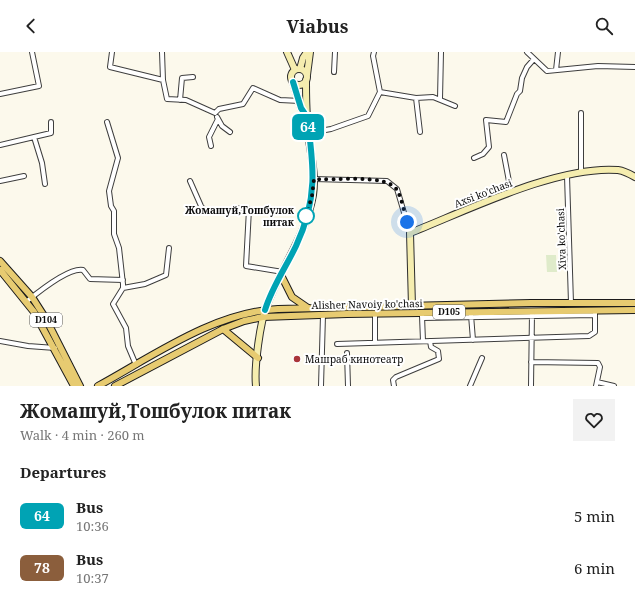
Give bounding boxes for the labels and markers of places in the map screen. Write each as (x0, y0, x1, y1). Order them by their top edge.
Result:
place label: Жомашуй,Тошбулок питак (185, 203, 295, 229)
marker: Жомашуй,Тошбулок питак (297, 207, 315, 225)
place label: Машраб кинотеатр (305, 352, 403, 366)
marker: Машраб кинотеатр (292, 354, 302, 364)

